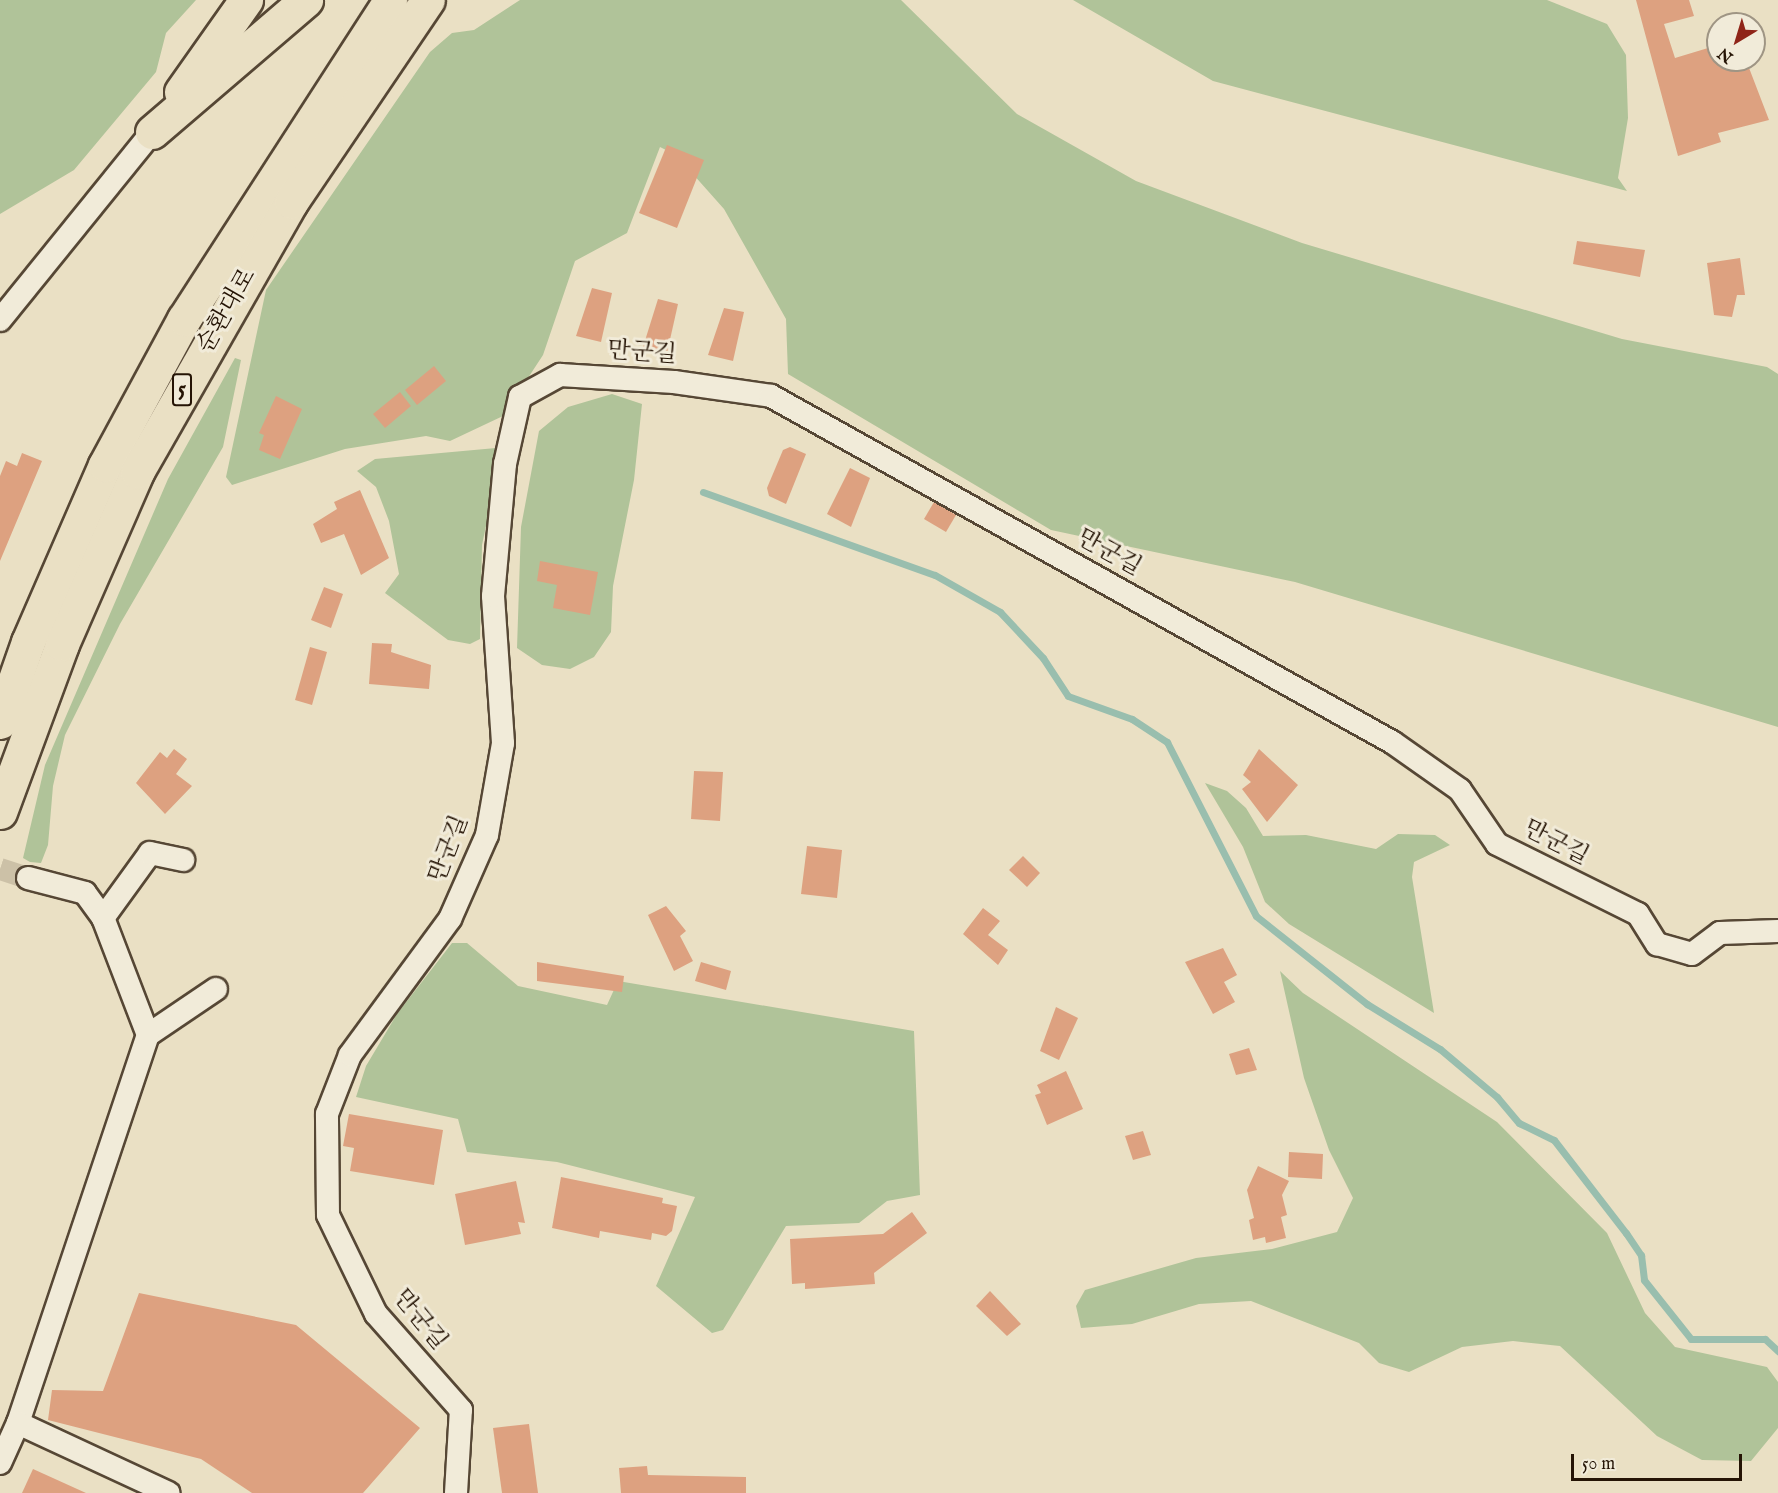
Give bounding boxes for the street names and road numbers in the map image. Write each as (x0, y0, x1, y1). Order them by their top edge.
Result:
street label: 순환대로 (191, 264, 263, 358)
street label: 만군길 (606, 336, 678, 370)
road number: 5 (172, 371, 192, 409)
street label: 만군길 (1072, 524, 1146, 582)
street label: 만군길 (423, 811, 475, 887)
street label: 만군길 (1518, 814, 1594, 872)
street label: 만군길 (387, 1284, 453, 1356)

